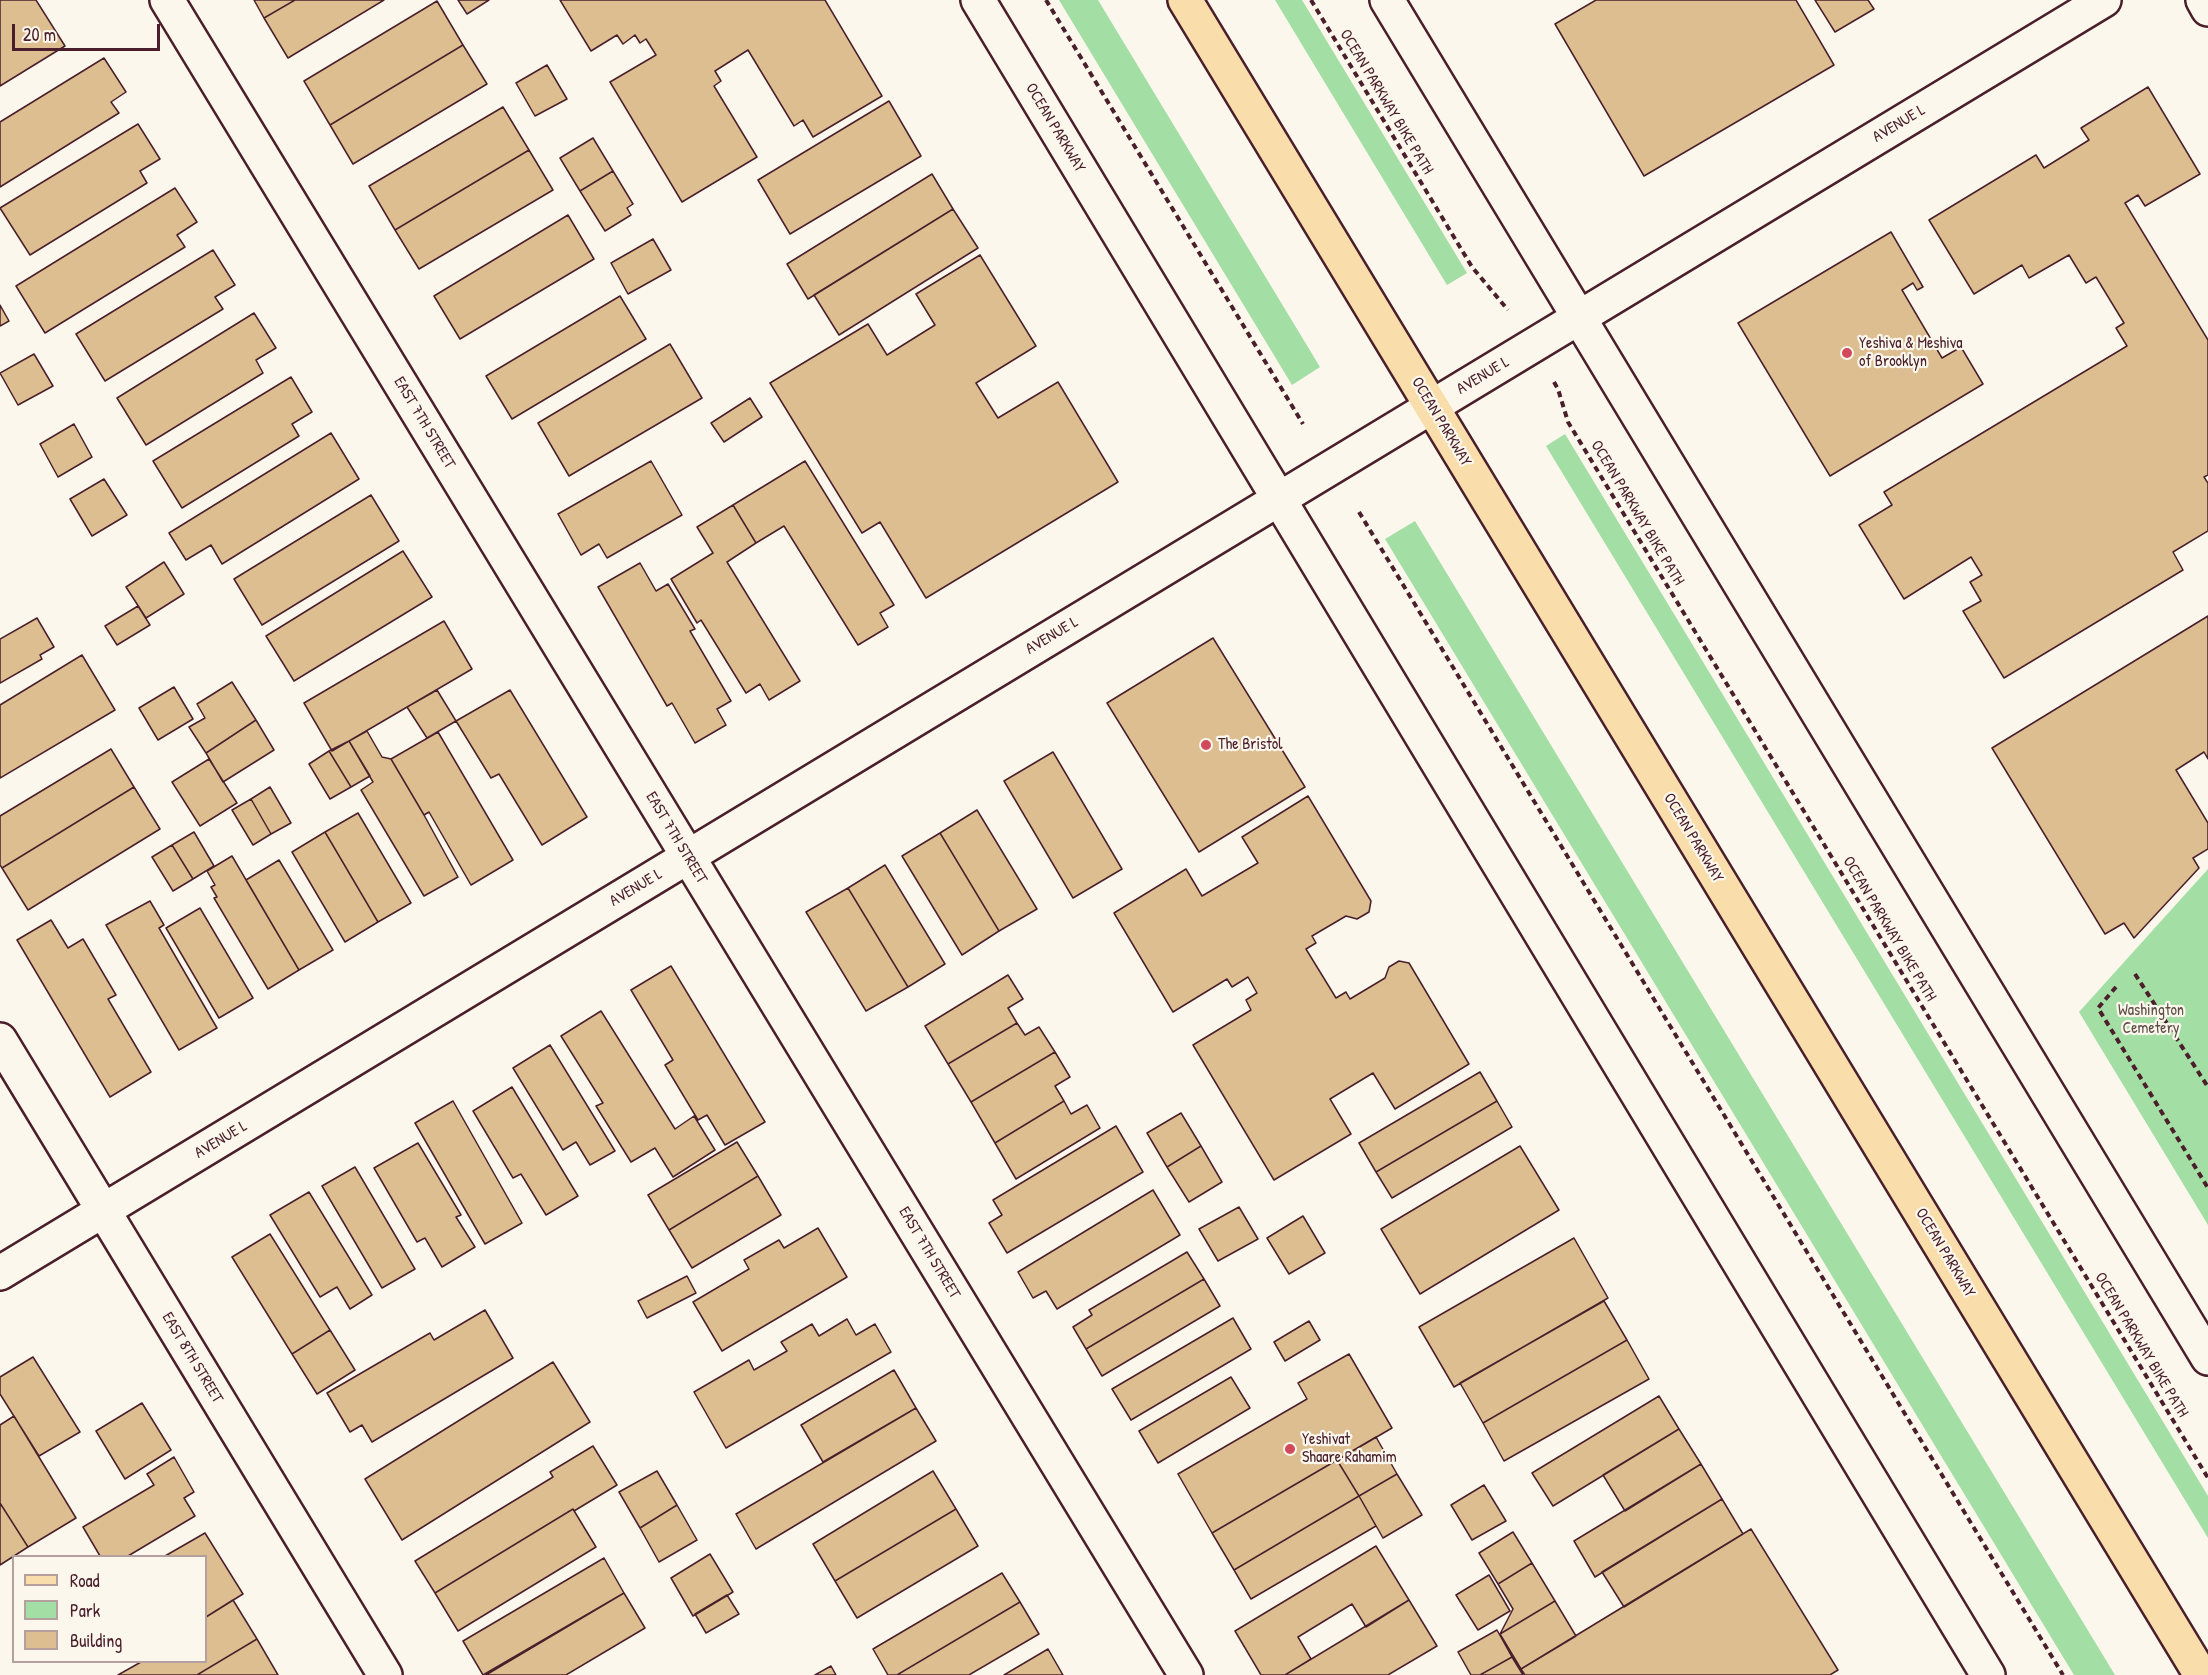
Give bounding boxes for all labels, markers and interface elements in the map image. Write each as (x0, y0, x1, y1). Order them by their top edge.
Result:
scale bar (15, 12, 164, 50)
text: 20 m (23, 22, 56, 47)
street label: OCEAN PARKWAY BIKE PATH (1335, 26, 1437, 178)
street label: OCEAN PARKWAY (1021, 80, 1089, 176)
street label: AVENUE L (1869, 101, 1929, 147)
place label: Yeshiva & Meshiva of Brooklyn (1859, 334, 1962, 372)
marker: Yeshiva & Meshiva of Brooklyn (1840, 346, 1854, 360)
street label: AVENUE L (1453, 353, 1513, 399)
street label: EAST 7TH STREET (389, 374, 459, 472)
street label: OCEAN PARKWAY (1407, 374, 1475, 470)
street label: OCEAN PARKWAY BIKE PATH (1586, 437, 1688, 589)
street label: AVENUE L (1022, 613, 1082, 659)
place label: The Bristol (1218, 735, 1282, 755)
marker: The Bristol (1199, 738, 1213, 752)
street label: EAST 7TH STREET (641, 789, 711, 887)
street label: OCEAN PARKWAY (1659, 790, 1727, 886)
street label: OCEAN PARKWAY BIKE PATH (1838, 853, 1940, 1005)
street label: AVENUE L (606, 865, 666, 911)
park label: Washington Cemetery (2118, 1001, 2184, 1039)
street label: AVENUE L (191, 1117, 251, 1163)
street label: EAST 7TH STREET (894, 1204, 964, 1302)
street label: OCEAN PARKWAY (1911, 1205, 1979, 1301)
street label: OCEAN PARKWAY BIKE PATH (2090, 1269, 2192, 1421)
street label: EAST 8TH STREET (157, 1309, 227, 1407)
place label: Yeshivat Shaare Rahamim (1302, 1430, 1397, 1468)
marker: Yeshivat Shaare Rahamim (1283, 1442, 1297, 1456)
legend (12, 1555, 207, 1663)
text: Road (70, 1568, 100, 1593)
text: Park (70, 1598, 100, 1623)
text: Building (70, 1628, 122, 1653)

